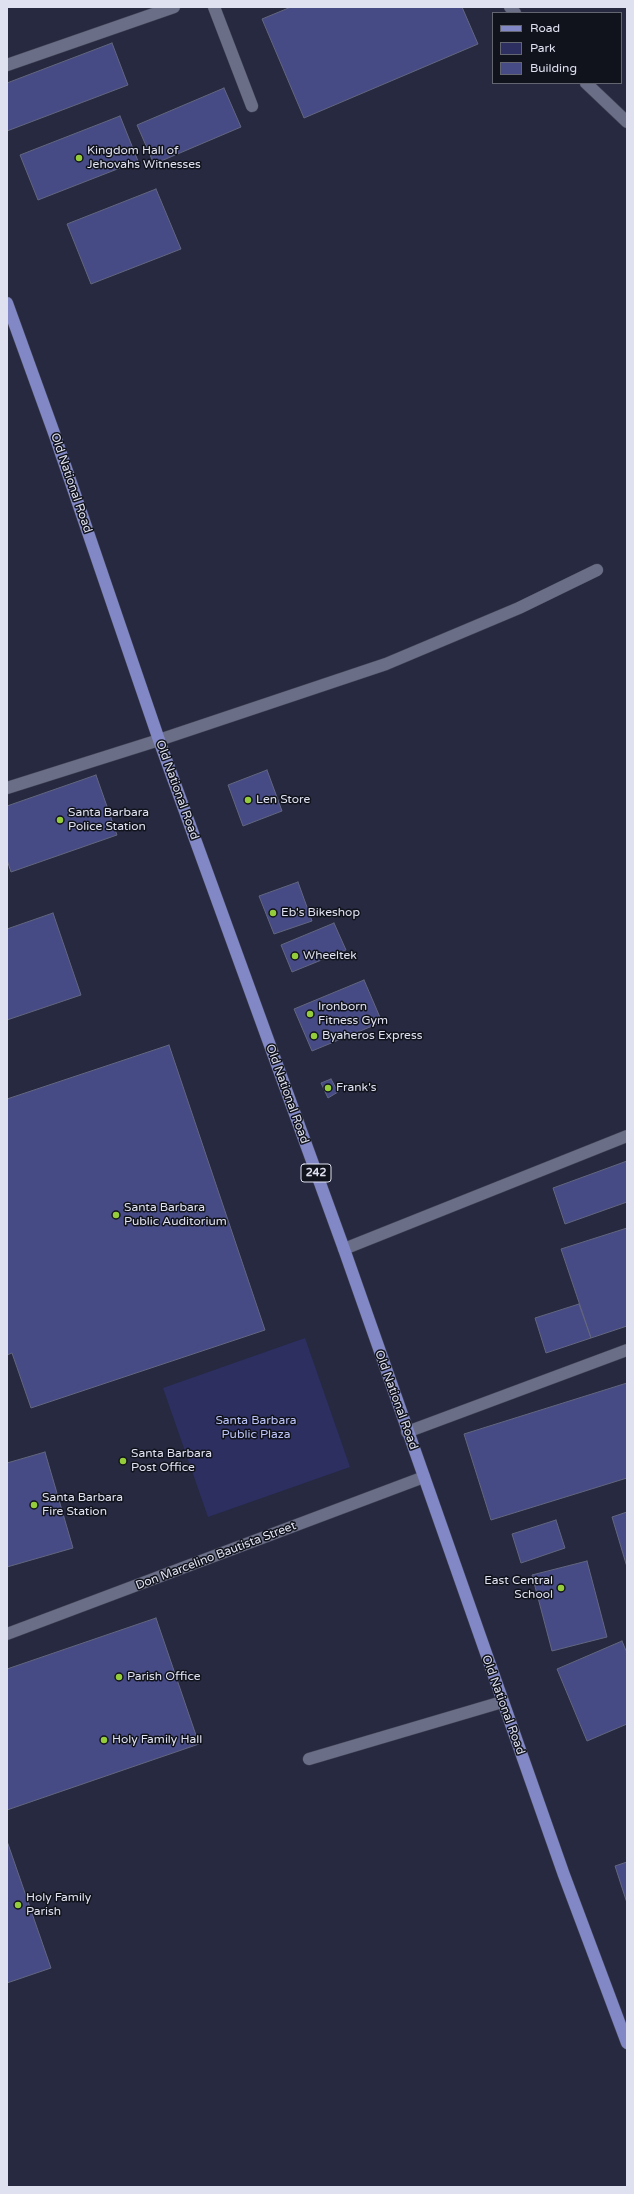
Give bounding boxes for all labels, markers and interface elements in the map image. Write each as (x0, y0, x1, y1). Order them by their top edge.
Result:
legend (492, 12, 622, 84)
text: Road (530, 21, 560, 35)
text: Park (530, 41, 556, 55)
text: Building (530, 61, 577, 75)
place label: Kingdom Hall of Jehovahs Witnesses (87, 144, 201, 172)
marker: Kingdom Hall of Jehovahs Witnesses (74, 153, 84, 163)
street label: Old National Road (47, 431, 95, 535)
street label: Old National Road (152, 738, 202, 842)
place label: Len Store (256, 793, 310, 807)
marker: Len Store (243, 795, 253, 805)
place label: Santa Barbara Police Station (68, 806, 149, 834)
marker: Santa Barbara Police Station (55, 815, 65, 825)
place label: Eb's Bikeshop (281, 906, 360, 920)
marker: Eb's Bikeshop (268, 908, 278, 918)
place label: Wheeltek (303, 949, 357, 963)
marker: Wheeltek (290, 951, 300, 961)
place label: Ironborn Fitness Gym (318, 1000, 388, 1028)
marker: Ironborn Fitness Gym (305, 1009, 315, 1019)
place label: Byaheros Express (322, 1029, 422, 1043)
marker: Byaheros Express (309, 1031, 319, 1041)
street label: Old National Road (262, 1042, 312, 1146)
place label: Frank's (336, 1081, 377, 1095)
marker: Frank's (323, 1083, 333, 1093)
road number: 242 (301, 1164, 331, 1182)
place label: Santa Barbara Public Auditorium (124, 1201, 227, 1229)
marker: Santa Barbara Public Auditorium (111, 1210, 121, 1220)
street label: Old National Road (371, 1348, 421, 1452)
park label: Santa Barbara Public Plaza (215, 1414, 297, 1442)
place label: Santa Barbara Post Office (131, 1447, 212, 1475)
marker: Santa Barbara Post Office (118, 1456, 128, 1466)
place label: Santa Barbara Fire Station (42, 1491, 123, 1519)
marker: Santa Barbara Fire Station (29, 1500, 39, 1510)
street label: Don Marcelino Bautista Street (134, 1519, 298, 1593)
place label: East Central School (484, 1574, 553, 1602)
marker: East Central School (556, 1583, 566, 1593)
street label: Old National Road (478, 1653, 528, 1757)
place label: Parish Office (127, 1670, 201, 1684)
marker: Parish Office (114, 1672, 124, 1682)
place label: Holy Family Hall (112, 1733, 202, 1747)
marker: Holy Family Hall (99, 1735, 109, 1745)
place label: Holy Family Parish (26, 1891, 91, 1919)
marker: Holy Family Parish (13, 1900, 23, 1910)

